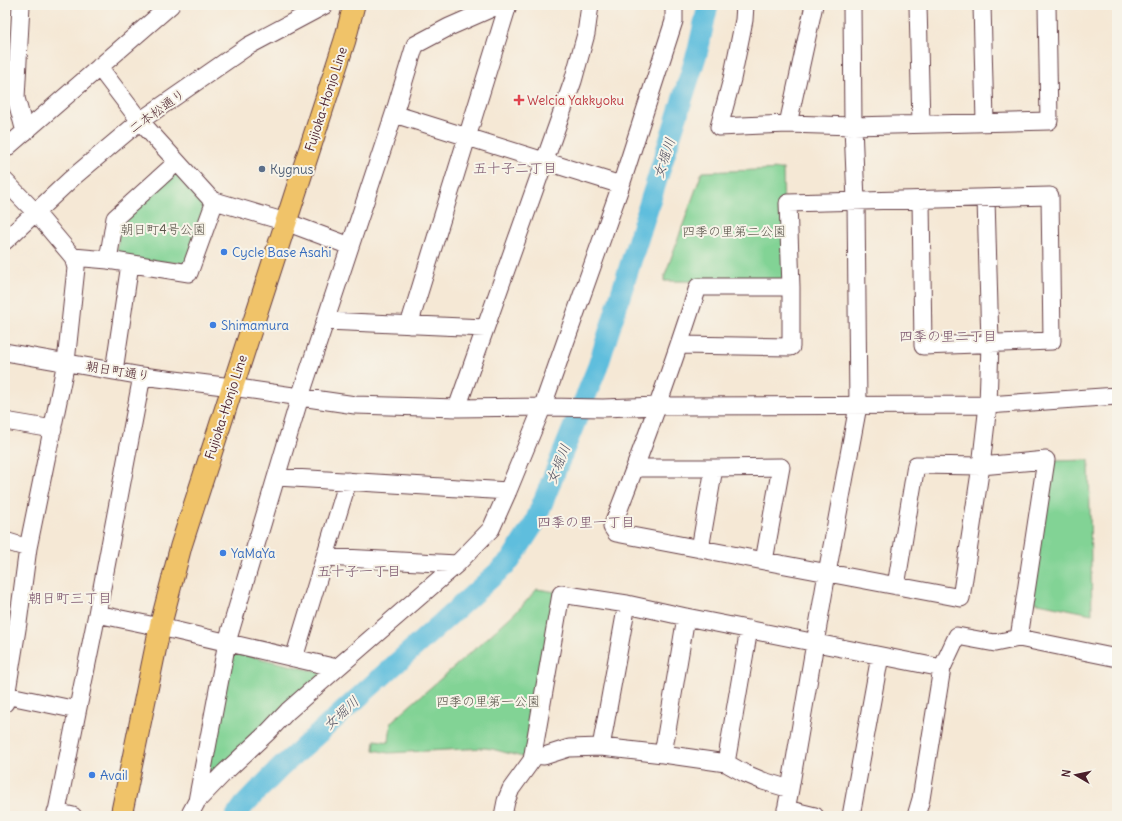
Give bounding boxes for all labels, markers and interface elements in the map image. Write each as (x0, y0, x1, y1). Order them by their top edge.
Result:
street label: Fujioka-Honjo Line (301, 45, 351, 153)
street label: 二本松通り (126, 85, 188, 137)
place label: Welcia Yakkyoku (527, 92, 625, 109)
marker: Welcia Yakkyoku (514, 95, 524, 105)
water label: 女堀川 (649, 135, 679, 181)
district label: 五十子二丁目 (473, 159, 557, 177)
place label: Kygnus (270, 161, 314, 178)
marker: Kygnus (257, 164, 267, 174)
park label: 朝日町4号公園 (120, 221, 206, 238)
park label: 四季の里第二公園 (682, 223, 786, 240)
place label: Cycle Base Asahi (232, 244, 332, 261)
marker: Cycle Base Asahi (219, 247, 229, 257)
place label: Shimamura (221, 317, 289, 334)
marker: Shimamura (208, 320, 218, 330)
district label: 四季の里二丁目 (899, 327, 997, 345)
street label: Fujioka-Honjo Line (201, 353, 251, 461)
street label: 朝日町通り (85, 358, 151, 384)
water label: 女堀川 (542, 441, 574, 487)
district label: 四季の里一丁目 (537, 513, 635, 531)
place label: YaMaYa (231, 545, 276, 562)
marker: YaMaYa (218, 548, 228, 558)
district label: 五十子一丁目 (317, 562, 401, 580)
district label: 朝日町三丁目 (28, 589, 112, 607)
water label: 女堀川 (319, 692, 363, 734)
park label: 四季の里第一公園 (436, 693, 540, 710)
north arrow (1056, 755, 1096, 795)
place label: Avail (100, 767, 128, 784)
text: N (1059, 769, 1074, 778)
marker: Avail (87, 770, 97, 780)

